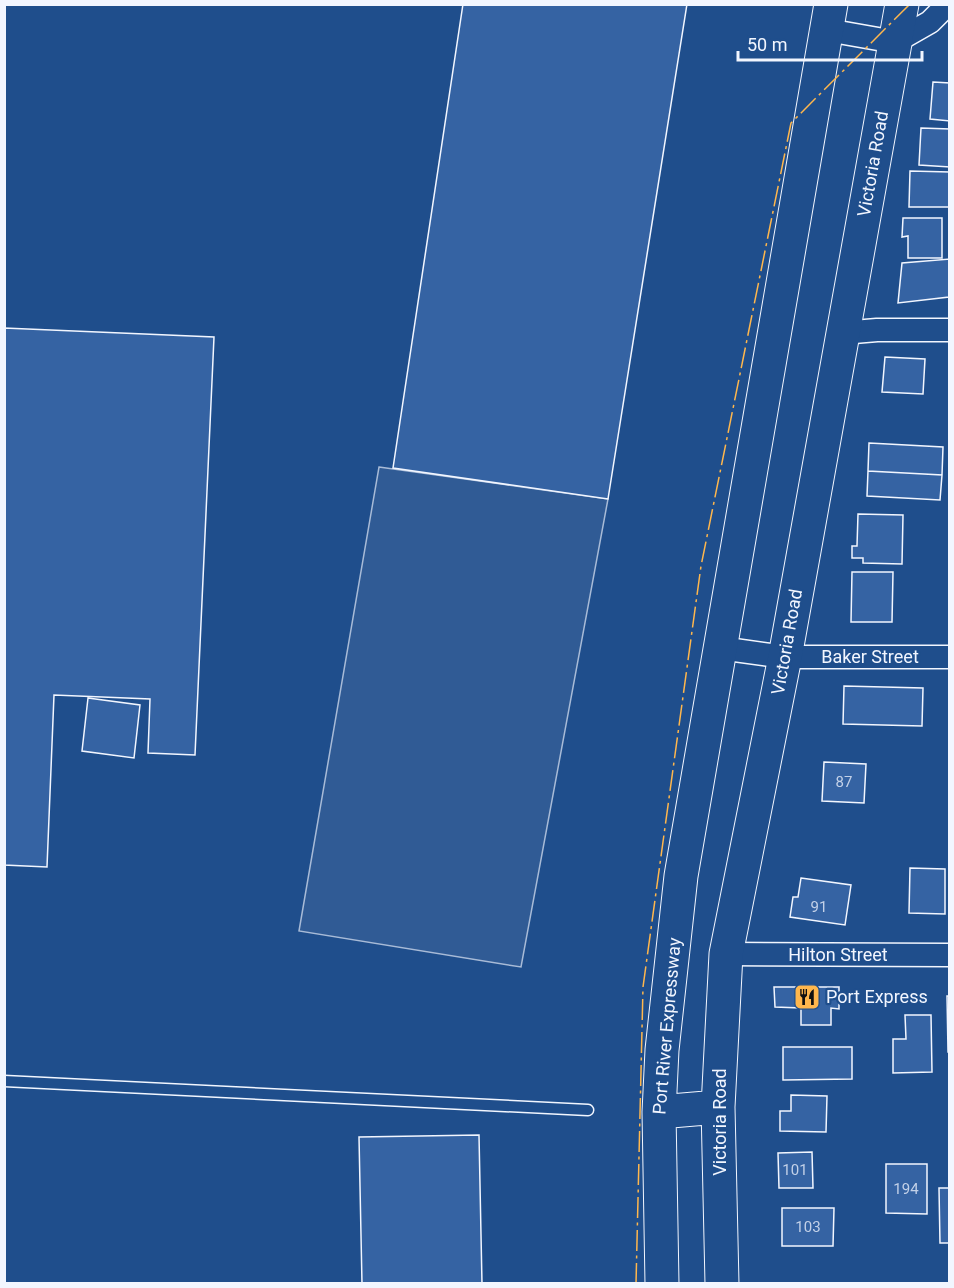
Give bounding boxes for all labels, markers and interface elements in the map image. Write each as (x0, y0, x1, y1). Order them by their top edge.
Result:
scale bar (738, 24, 922, 62)
text: 50 m (747, 34, 787, 55)
street label: Victoria Road (853, 109, 892, 219)
street label: Victoria Road (767, 587, 806, 697)
street label: Baker Street (821, 646, 919, 667)
house number: 87 (836, 773, 852, 791)
house number: 91 (811, 898, 827, 916)
street label: Port River Expressway (648, 936, 685, 1115)
street label: Hilton Street (788, 944, 888, 965)
restaurant icon: Port Express (792, 982, 822, 1012)
place label: Port Express (826, 986, 928, 1007)
street label: Victoria Road (709, 1068, 730, 1176)
house number: 101 (782, 1161, 808, 1179)
house number: 194 (893, 1180, 919, 1198)
house number: 103 (795, 1218, 821, 1236)

